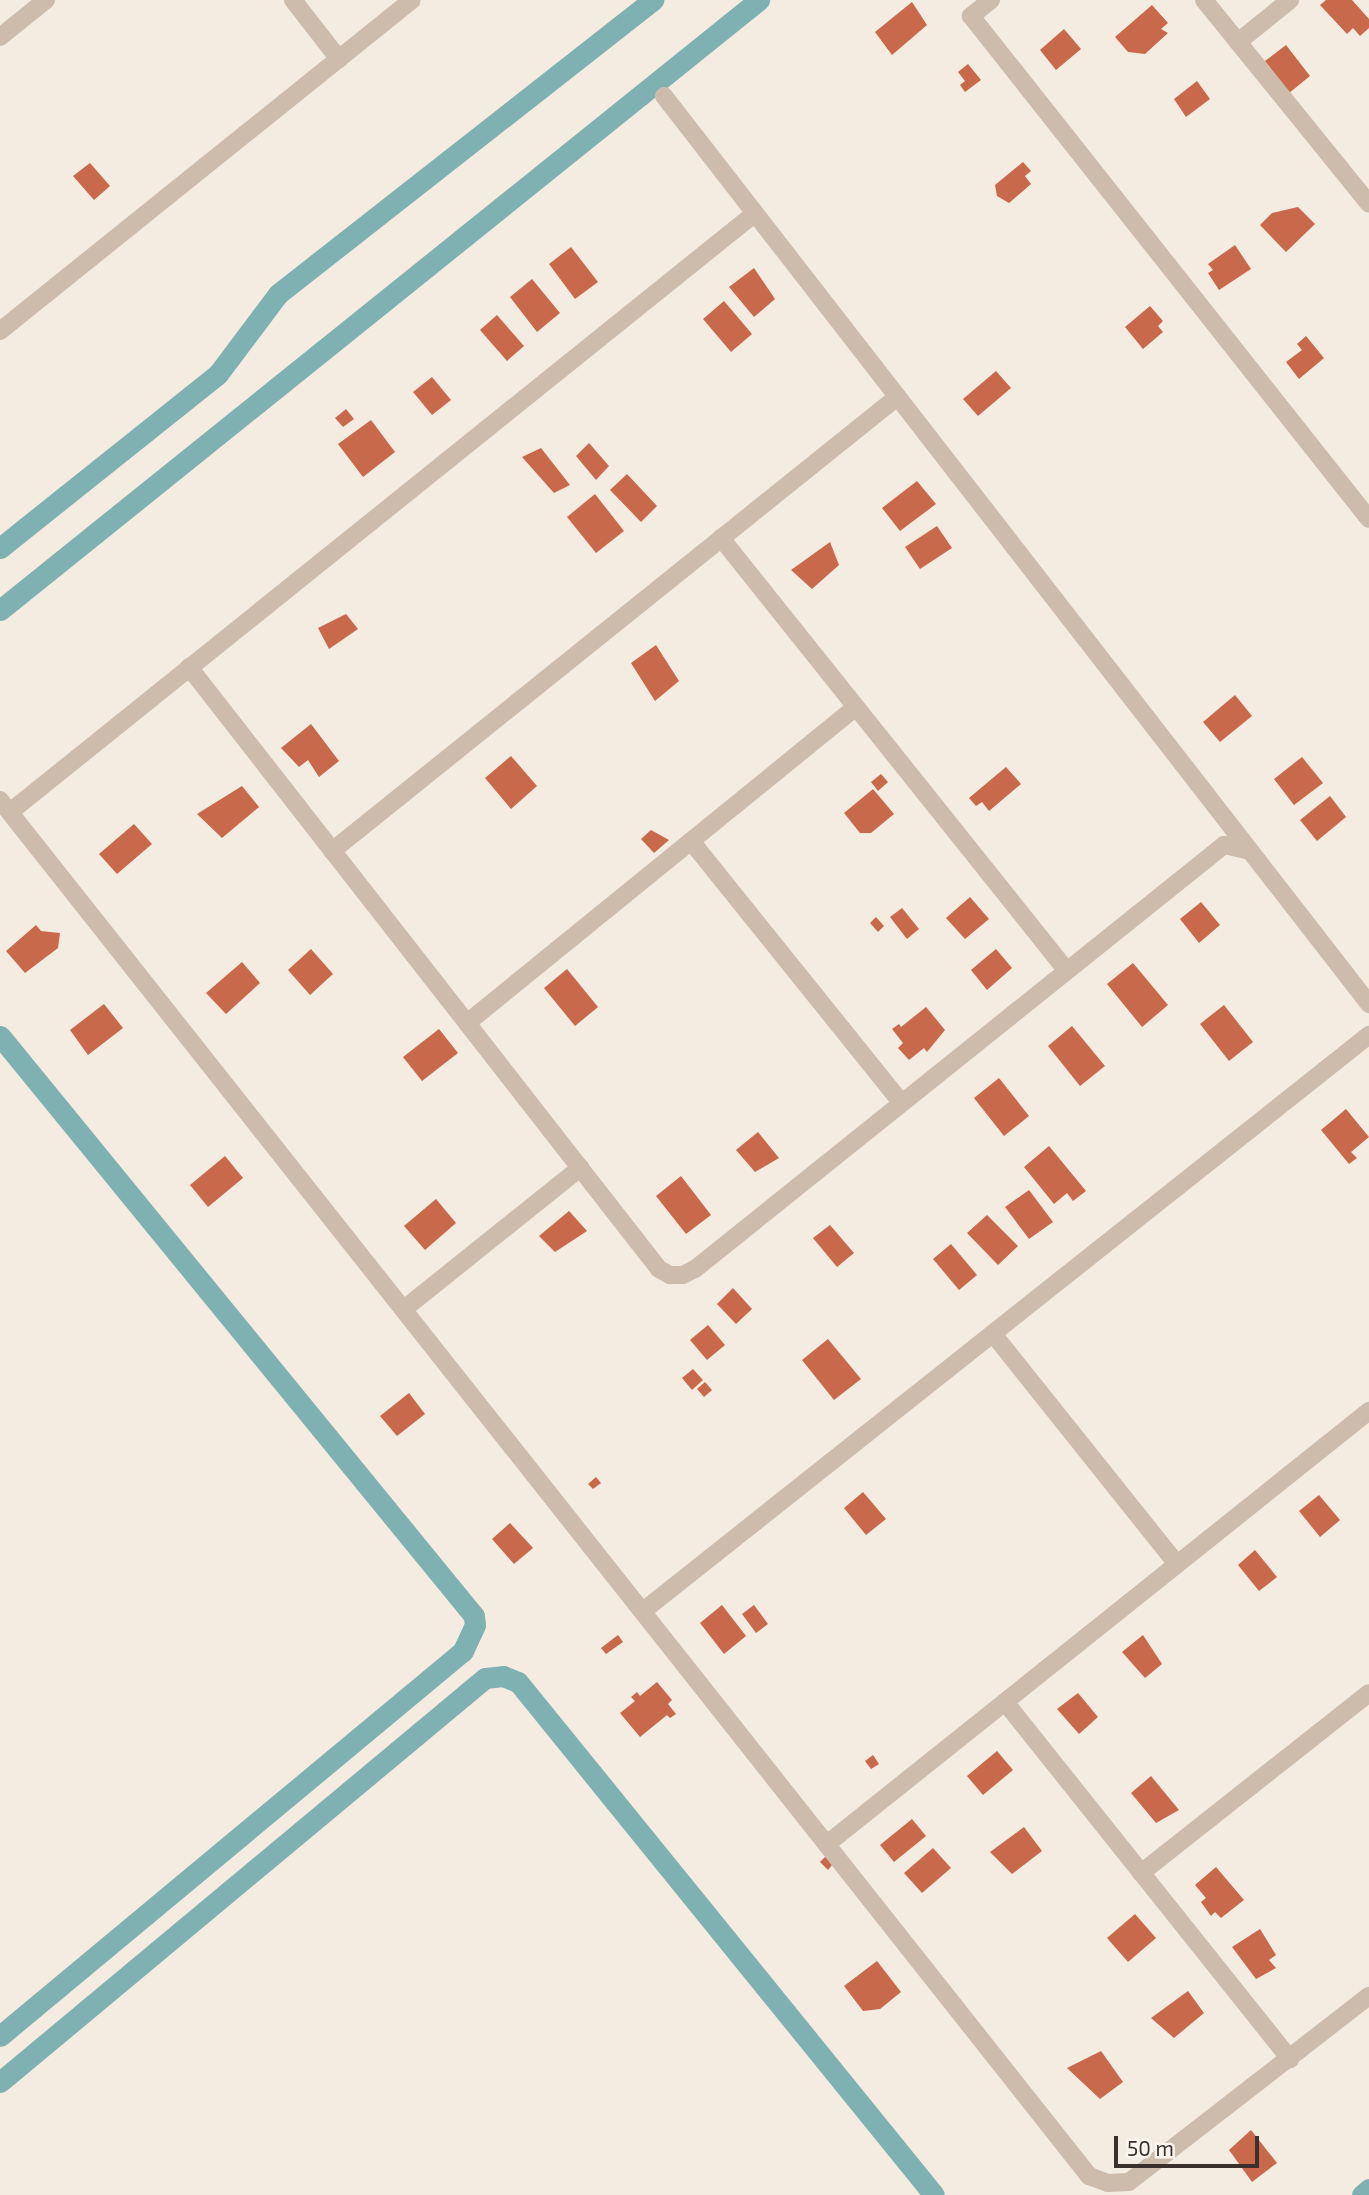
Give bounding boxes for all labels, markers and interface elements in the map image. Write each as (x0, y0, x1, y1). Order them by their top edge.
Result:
scale bar (1117, 2122, 1262, 2166)
text: 50 m (1127, 2135, 1174, 2160)

